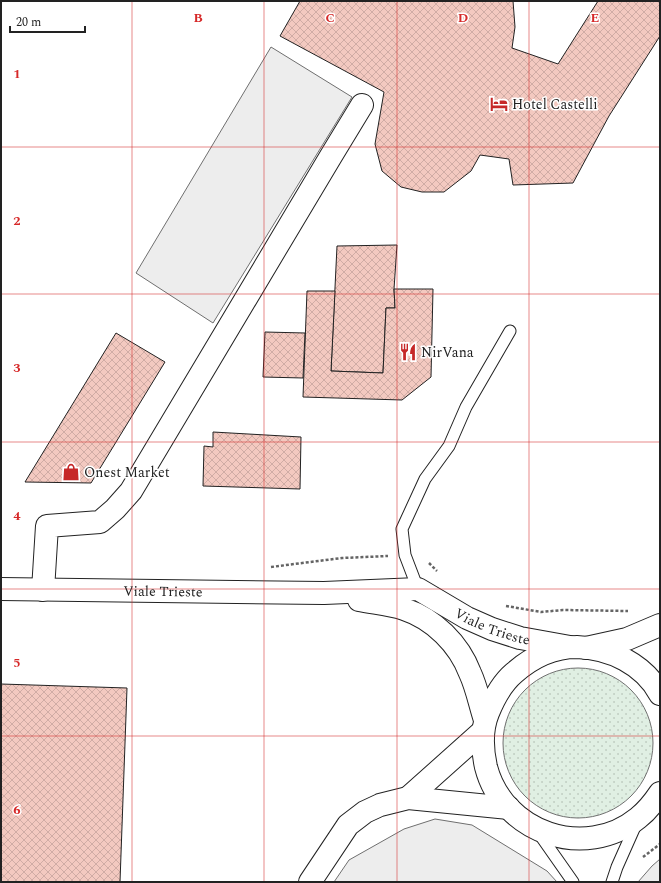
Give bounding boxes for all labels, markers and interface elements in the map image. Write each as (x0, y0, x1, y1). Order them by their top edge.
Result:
scale bar (10, 8, 85, 34)
text: B (193, 8, 203, 28)
text: C (325, 8, 335, 28)
text: D (458, 8, 468, 28)
text: E (591, 8, 600, 28)
text: 20 m (16, 13, 41, 32)
text: 1 (13, 64, 21, 84)
hotel icon: Hotel Castelli (489, 94, 509, 114)
place label: Hotel Castelli (512, 94, 598, 115)
text: 2 (13, 211, 21, 231)
restaurant icon: NirVana (398, 342, 418, 362)
place label: NirVana (421, 342, 474, 363)
text: 3 (13, 358, 21, 378)
shop icon: Onest Market (61, 462, 81, 482)
place label: Onest Market (84, 462, 170, 483)
text: 4 (13, 506, 21, 526)
street label: Viale Trieste (123, 581, 203, 602)
street label: Viale Trieste (450, 603, 532, 651)
text: 5 (13, 653, 21, 673)
text: 6 (13, 800, 21, 820)

